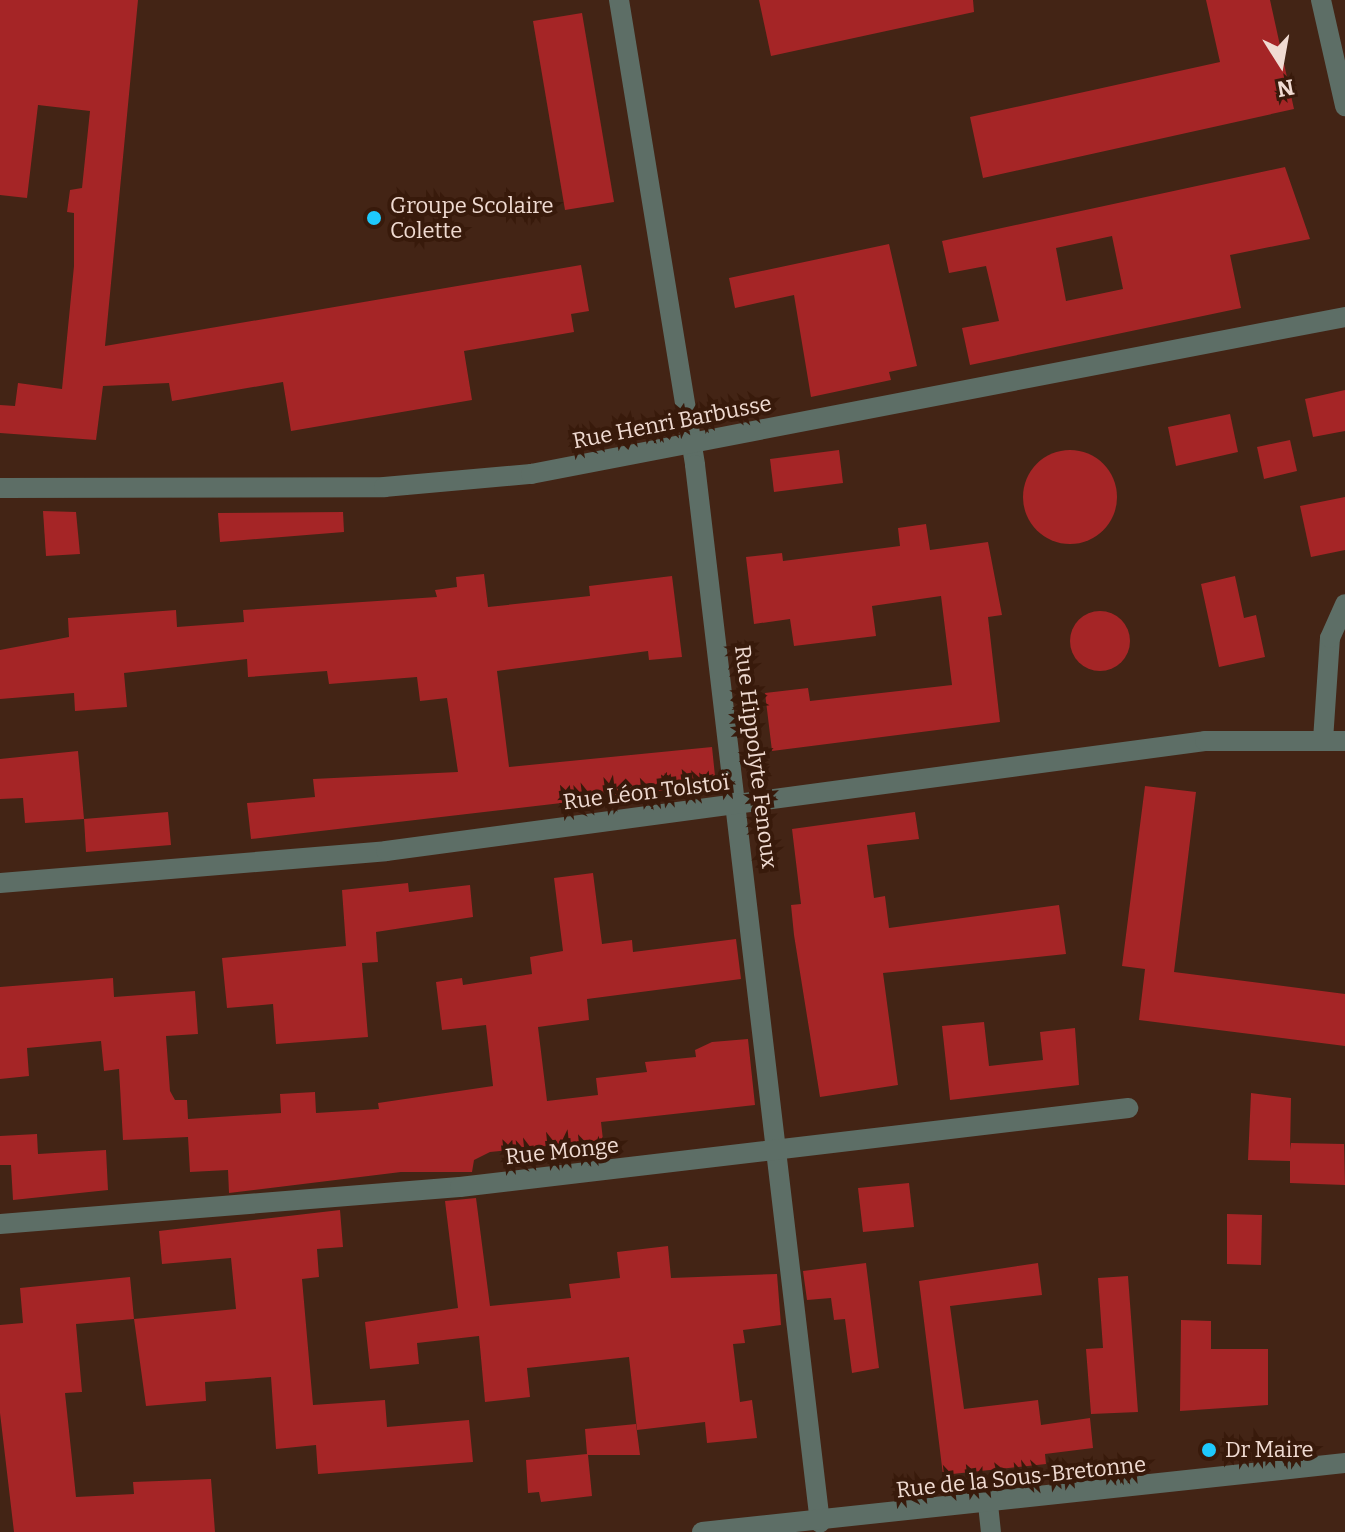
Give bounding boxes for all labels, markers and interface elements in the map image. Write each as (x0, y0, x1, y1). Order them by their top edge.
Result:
north arrow (1241, 24, 1321, 104)
text: N (1275, 73, 1297, 103)
place label: Groupe Scolaire Colette (390, 192, 554, 244)
marker: Groupe Scolaire Colette (365, 209, 383, 227)
street label: Rue Henri Barbusse (570, 390, 774, 454)
street label: Rue Hippolyte Fenoux (729, 644, 783, 870)
street label: Rue Léon Tolstoï (561, 769, 731, 815)
street label: Rue Monge (504, 1132, 620, 1170)
place label: Dr Maire (1225, 1437, 1314, 1463)
marker: Dr Maire (1200, 1441, 1218, 1459)
street label: Rue de la Sous-Bretonne (895, 1451, 1147, 1503)

